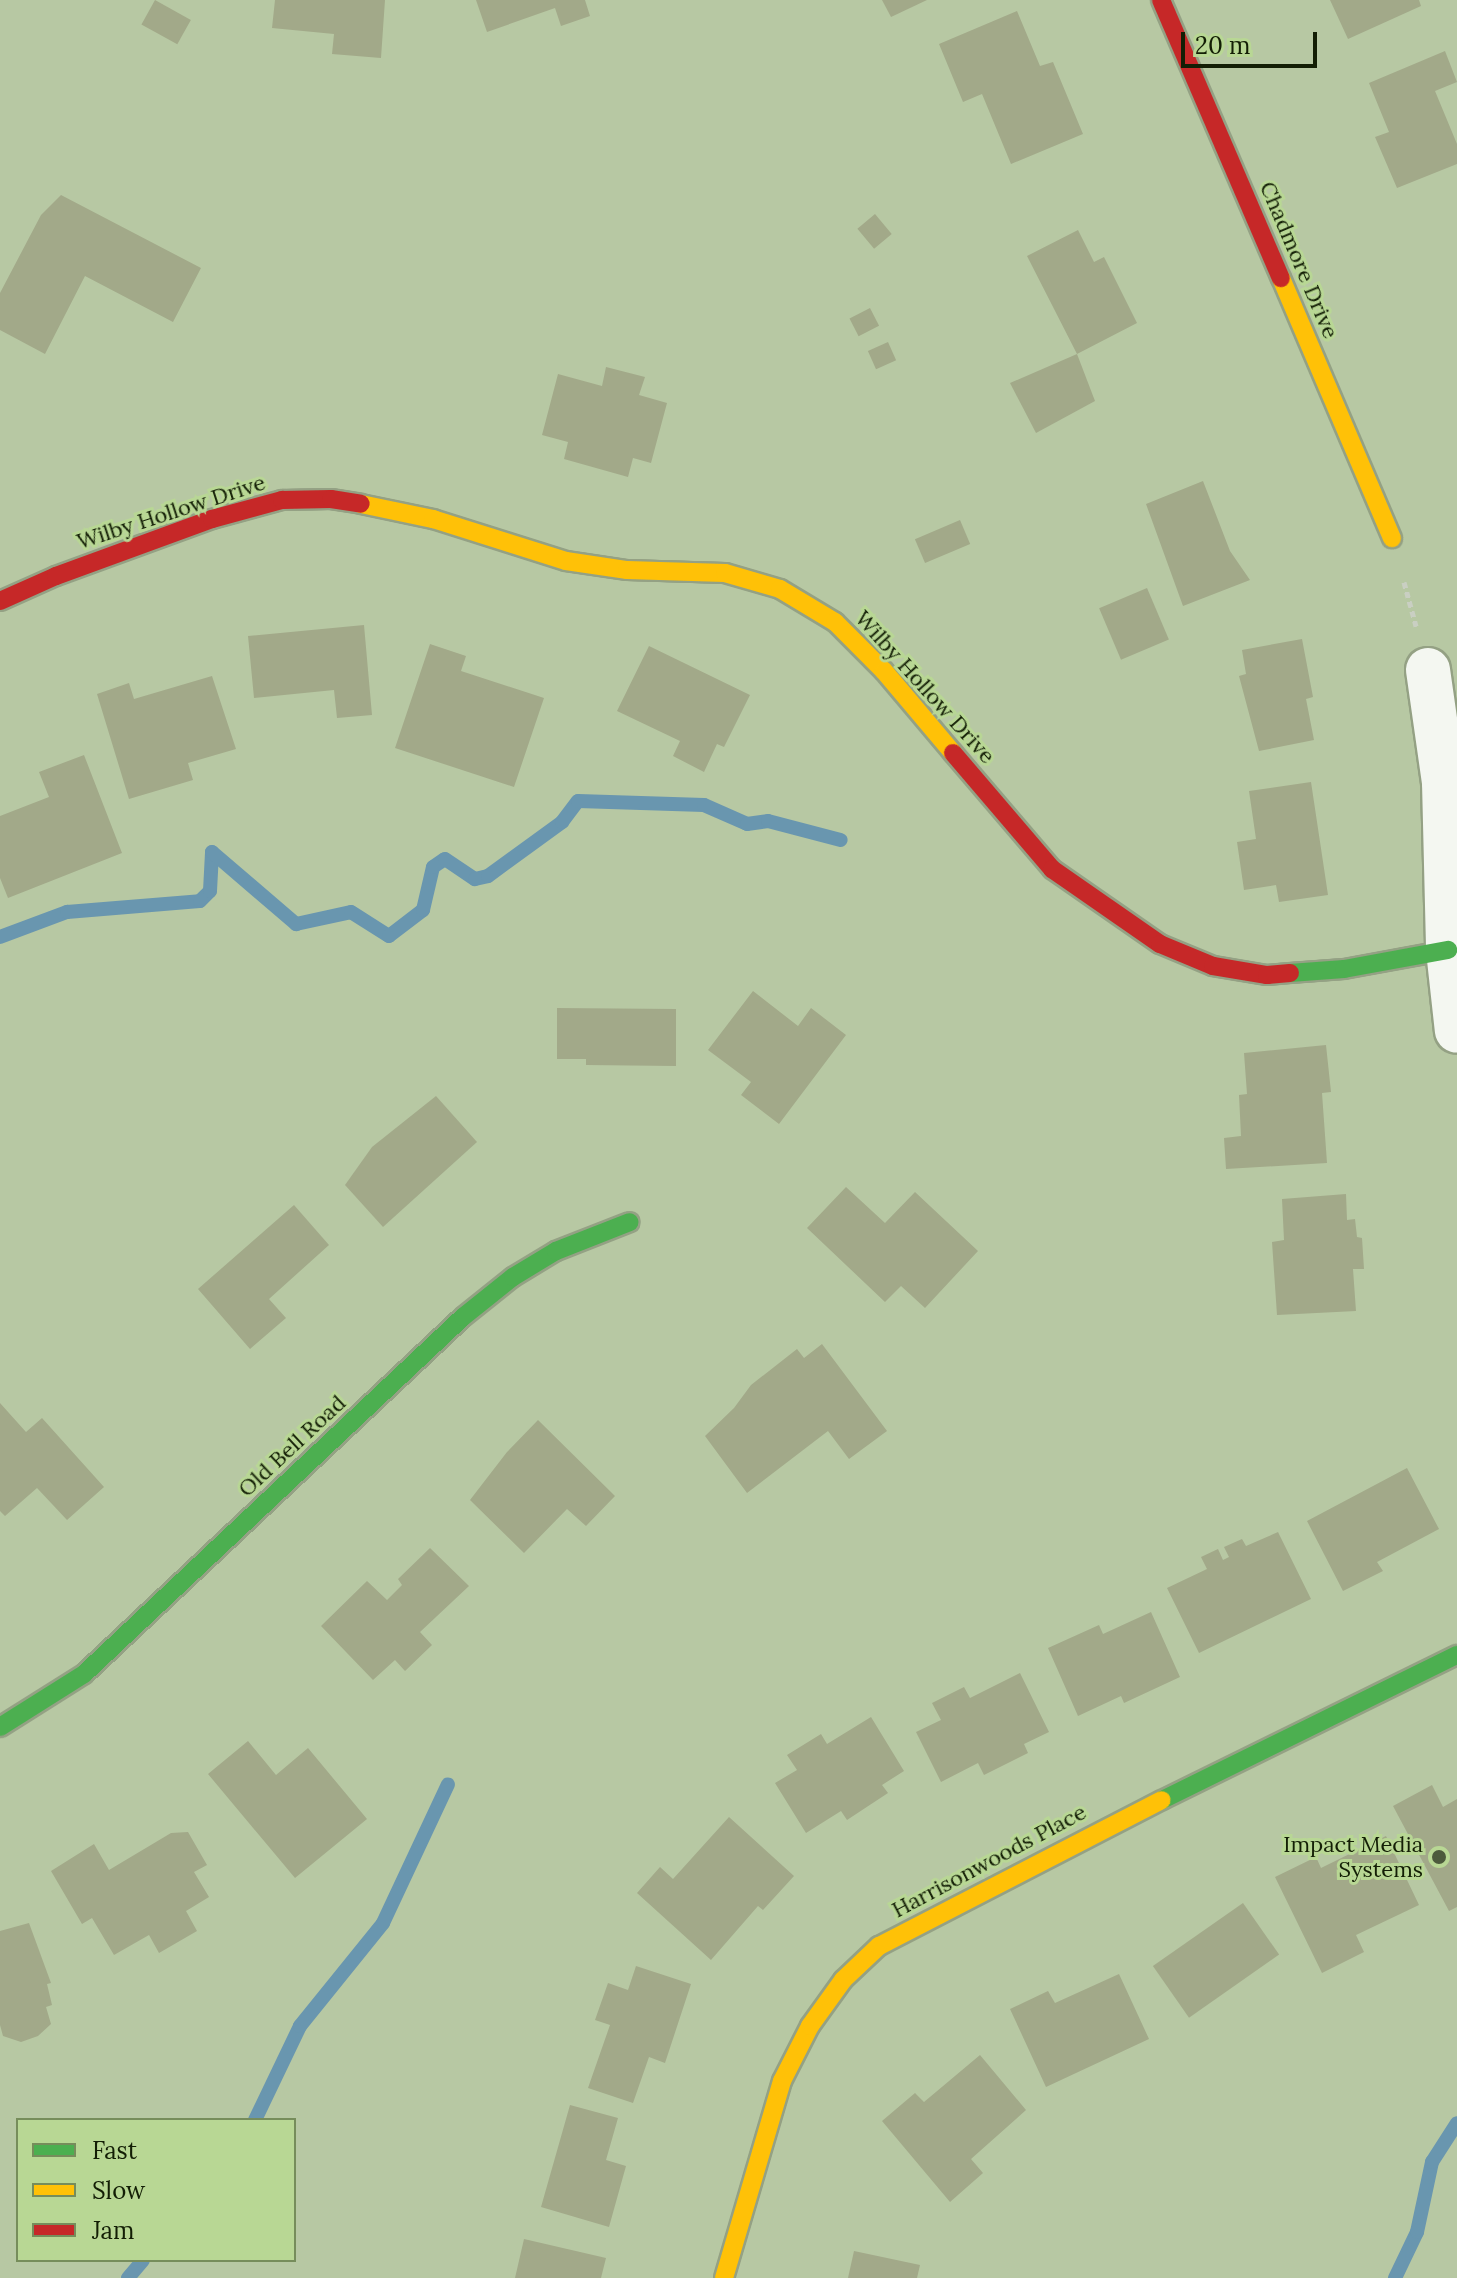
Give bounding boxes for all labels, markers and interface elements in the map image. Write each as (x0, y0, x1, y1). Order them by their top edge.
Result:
scale bar (1185, 16, 1321, 66)
text: 20 m (1195, 30, 1251, 61)
street label: Chadmore Drive (1254, 178, 1344, 342)
street label: Wilby Hollow Drive (74, 469, 268, 555)
street label: Wilby Hollow Drive (850, 605, 1000, 769)
street label: Old Bell Road (233, 1390, 351, 1502)
street label: Harrisonwoods Place (887, 1799, 1091, 1923)
place label: Impact Media Systems (1283, 1831, 1423, 1882)
marker: Impact Media Systems (1430, 1848, 1448, 1866)
legend (16, 2118, 296, 2262)
text: Fast (92, 2135, 137, 2166)
text: Slow (92, 2175, 145, 2206)
text: Jam (92, 2215, 134, 2246)

